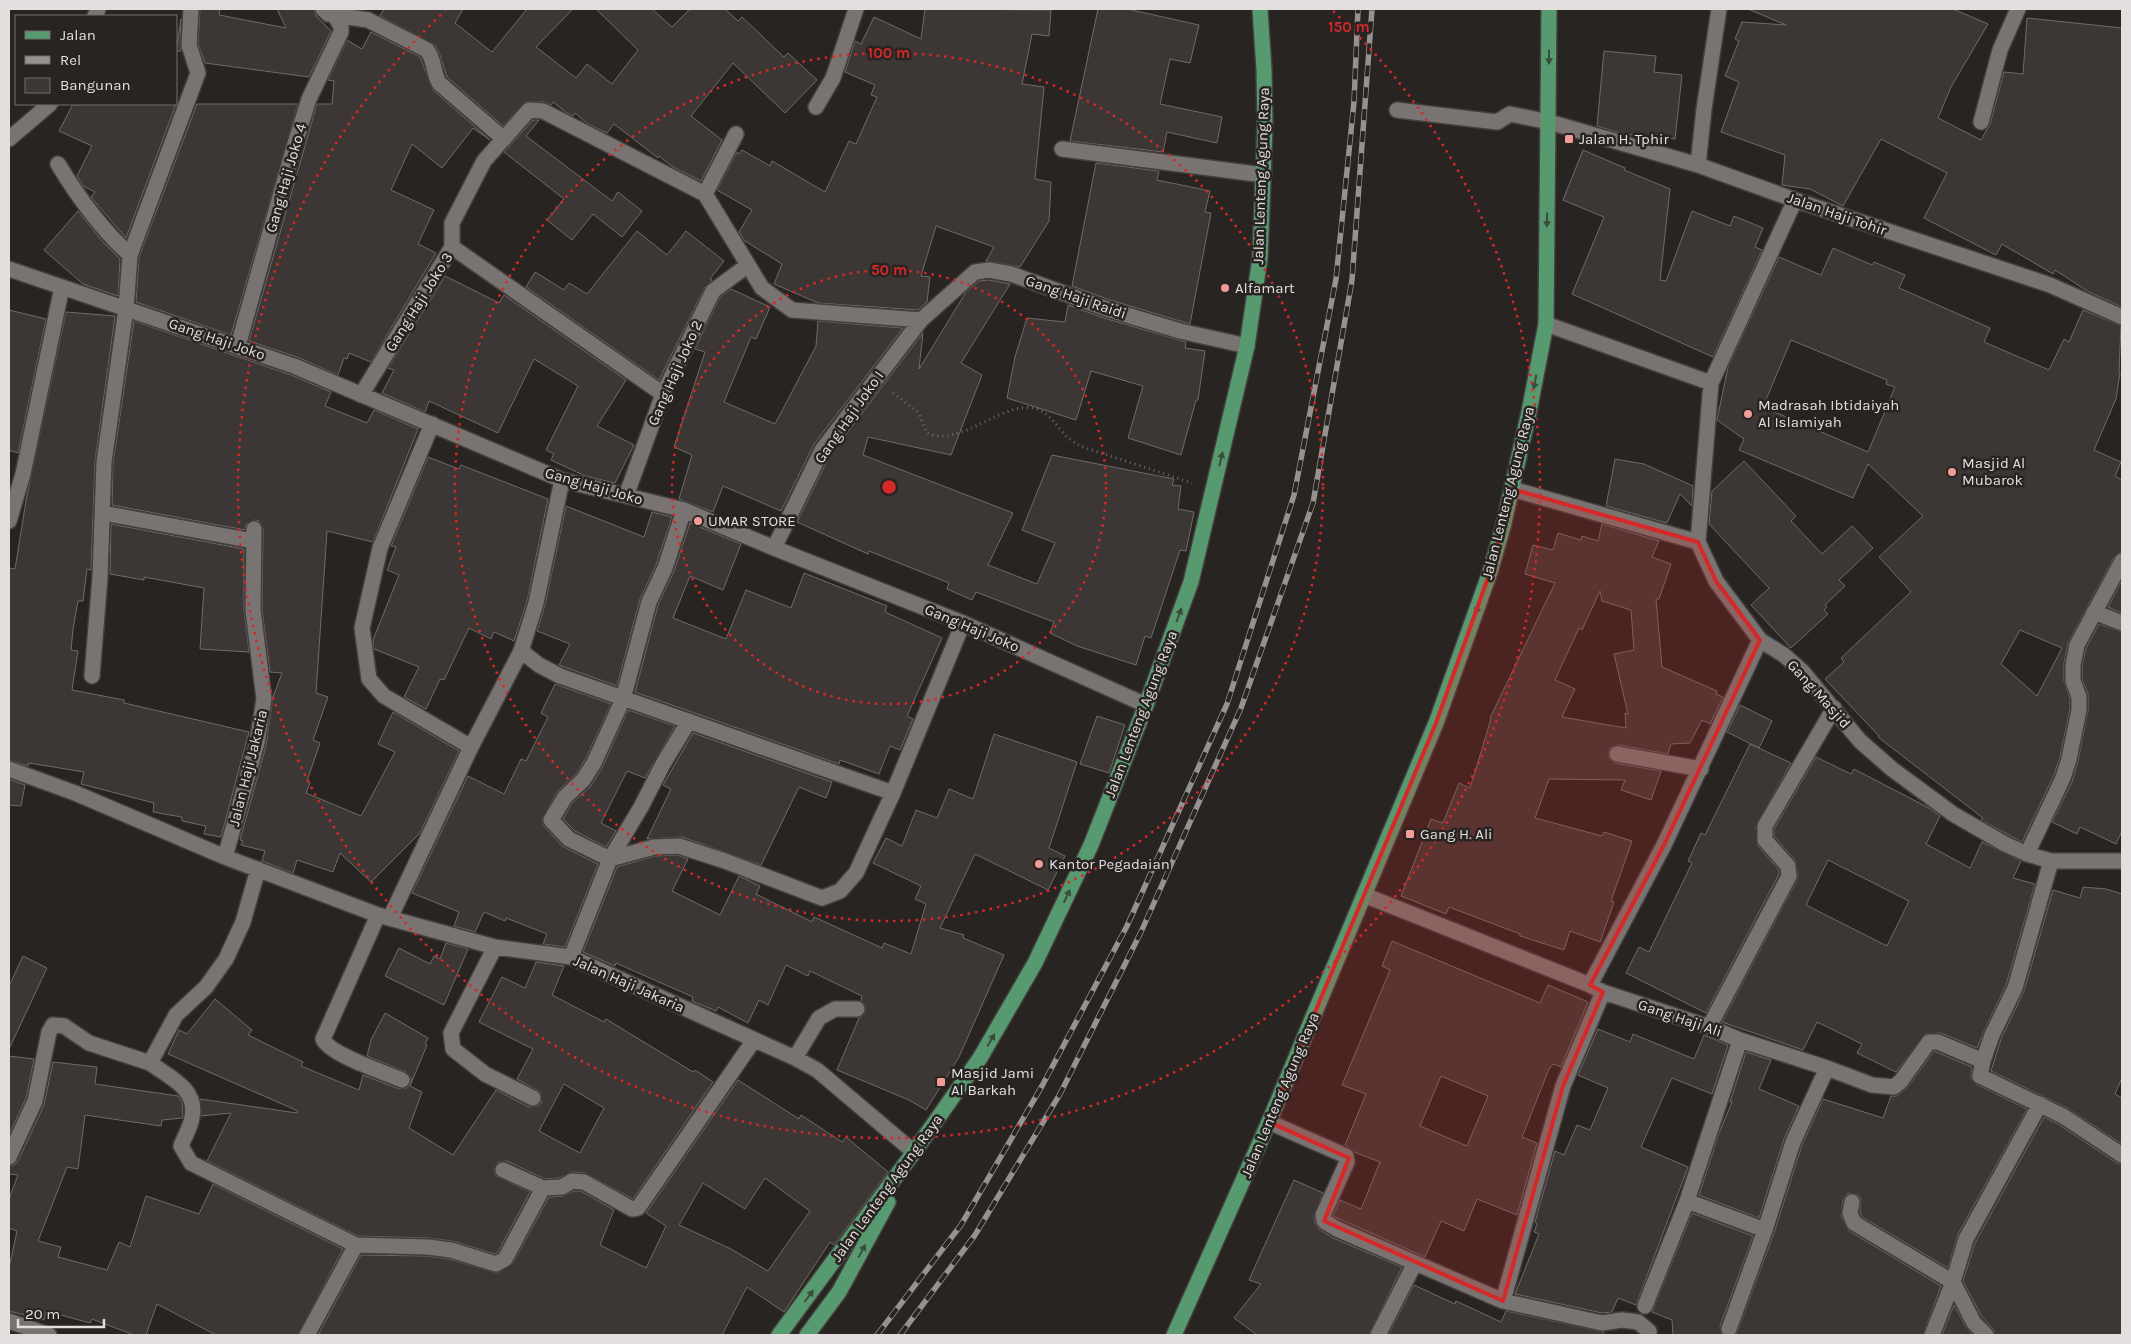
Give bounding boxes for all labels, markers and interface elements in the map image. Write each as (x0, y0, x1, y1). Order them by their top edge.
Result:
legend (15, 15, 178, 105)
text: 150 m (1328, 18, 1370, 36)
text: Jalan (60, 26, 96, 44)
text: 100 m (868, 44, 910, 62)
one-way arrow (1545, 50, 1553, 66)
text: Rel (60, 51, 81, 69)
text: Bangunan (60, 76, 131, 94)
street label: Jalan Lenteng Agung Raya (1249, 87, 1273, 265)
street label: Gang Haji Joko 4 (262, 121, 310, 235)
place label: Jalan H. Tphir (1579, 130, 1669, 148)
marker: Jalan H. Tphir (1563, 133, 1575, 145)
street label: Jalan Haji Tohir (1785, 189, 1890, 240)
one-way arrow (1543, 212, 1551, 228)
street label: Gang Haji Joko 3 (381, 249, 457, 355)
text: 50 m (871, 261, 907, 279)
street label: Gang Haji Raidi (1023, 271, 1129, 323)
place label: Alfamart (1235, 279, 1295, 297)
marker: Alfamart (1219, 282, 1231, 294)
street label: Gang Haji Joko (166, 314, 268, 364)
street label: Gang Haji Joko 2 (644, 318, 706, 428)
street label: Gang Haji Joko I (810, 367, 888, 467)
one-way arrow (1531, 374, 1539, 389)
place label: Madrasah Ibtidaiyah Al Islamiyah (1758, 396, 1899, 431)
street label: Jalan Lenteng Agung Raya (1478, 405, 1538, 581)
marker: Madrasah Ibtidaiyah Al Islamiyah (1742, 408, 1754, 420)
one-way arrow (1217, 451, 1225, 466)
place label: Masjid Al Mubarok (1962, 454, 2025, 489)
street label: Gang Haji Joko (543, 463, 645, 509)
marker: Masjid Al Mubarok (1946, 466, 1958, 478)
centre of rings (880, 478, 898, 496)
place label: UMAR STORE (708, 512, 796, 530)
marker: UMAR STORE (692, 515, 704, 527)
one-way arrow (1474, 599, 1481, 614)
street label: Gang Haji Joko (922, 600, 1022, 656)
one-way arrow (1176, 608, 1183, 623)
street label: Jalan Lenteng Agung Raya (1101, 628, 1181, 800)
street label: Gang Masjid (1784, 656, 1854, 732)
street label: Jalan Haji Jakaria (225, 708, 271, 828)
place label: Gang H. Ali (1420, 825, 1493, 843)
marker: Gang H. Ali (1404, 828, 1416, 840)
place label: Kantor Pegadaian (1049, 855, 1170, 873)
marker: Kantor Pegadaian (1033, 858, 1045, 870)
one-way arrow (1063, 889, 1071, 903)
street label: Jalan Haji Jakaria (571, 951, 687, 1017)
street label: Gang Haji Ali (1636, 995, 1724, 1041)
street label: Jalan Lenteng Agung Raya (1237, 1010, 1323, 1180)
one-way arrow (986, 1033, 995, 1046)
place label: Masjid Jami Al Barkah (951, 1064, 1034, 1099)
marker: Masjid Jami Al Barkah (935, 1076, 947, 1088)
street label: Jalan Lenteng Agung Raya (828, 1111, 946, 1265)
one-way arrow (858, 1243, 866, 1258)
one-way arrow (803, 1290, 814, 1303)
scale bar (18, 1296, 104, 1328)
text: 20 m (25, 1305, 60, 1323)

